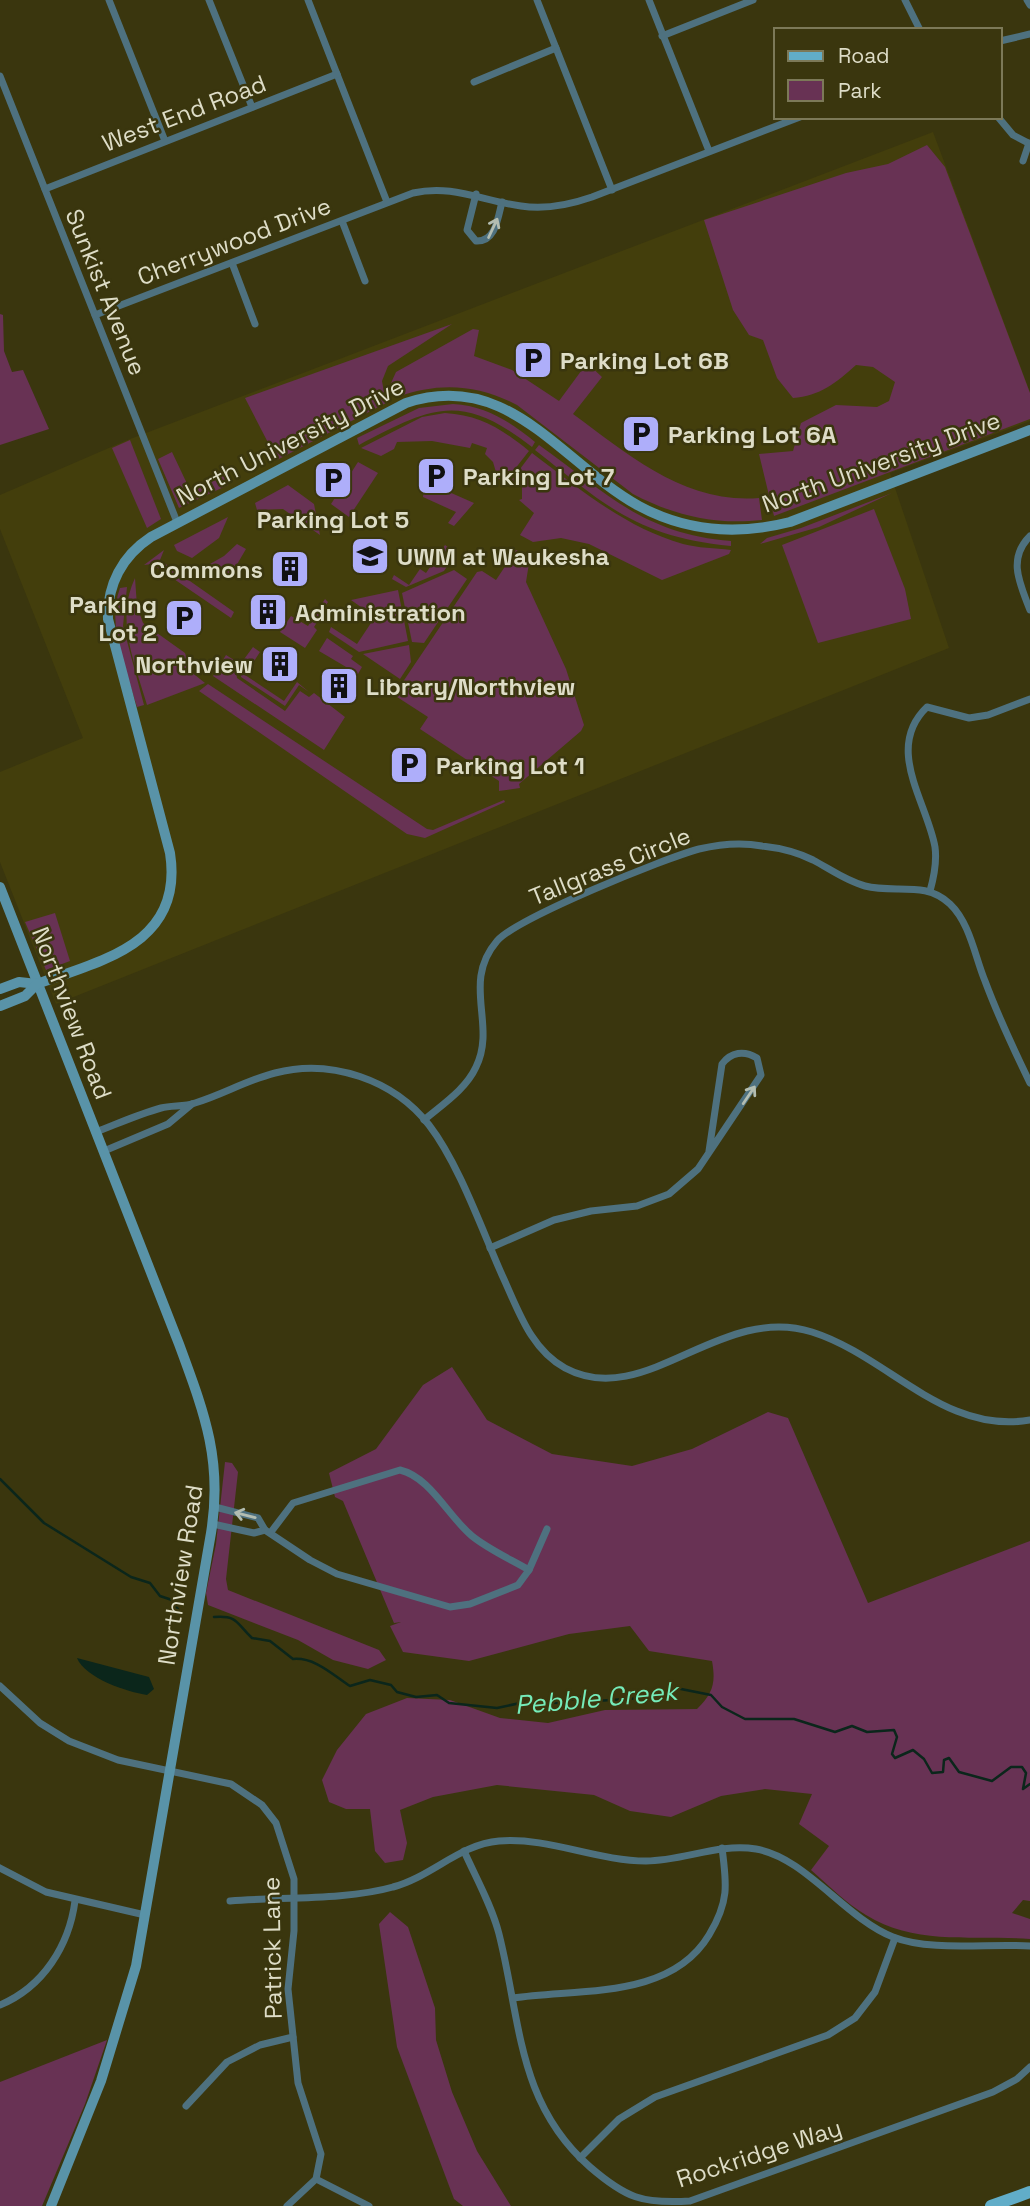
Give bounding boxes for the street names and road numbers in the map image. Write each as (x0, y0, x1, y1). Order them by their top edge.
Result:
street label: West End Road (98, 67, 270, 159)
street label: Cherrywood Drive (133, 190, 335, 292)
street label: Sunkist Avenue (58, 204, 154, 380)
street label: North University Drive (171, 370, 409, 512)
street label: North University Drive (757, 404, 1005, 520)
street label: Tallgrass Circle (525, 820, 695, 912)
street label: Northview Road (25, 922, 119, 1104)
street label: Northview Road (150, 1483, 210, 1667)
street label: Patrick Lane (255, 1877, 289, 2019)
street label: Rockridge Way (672, 2112, 846, 2194)

